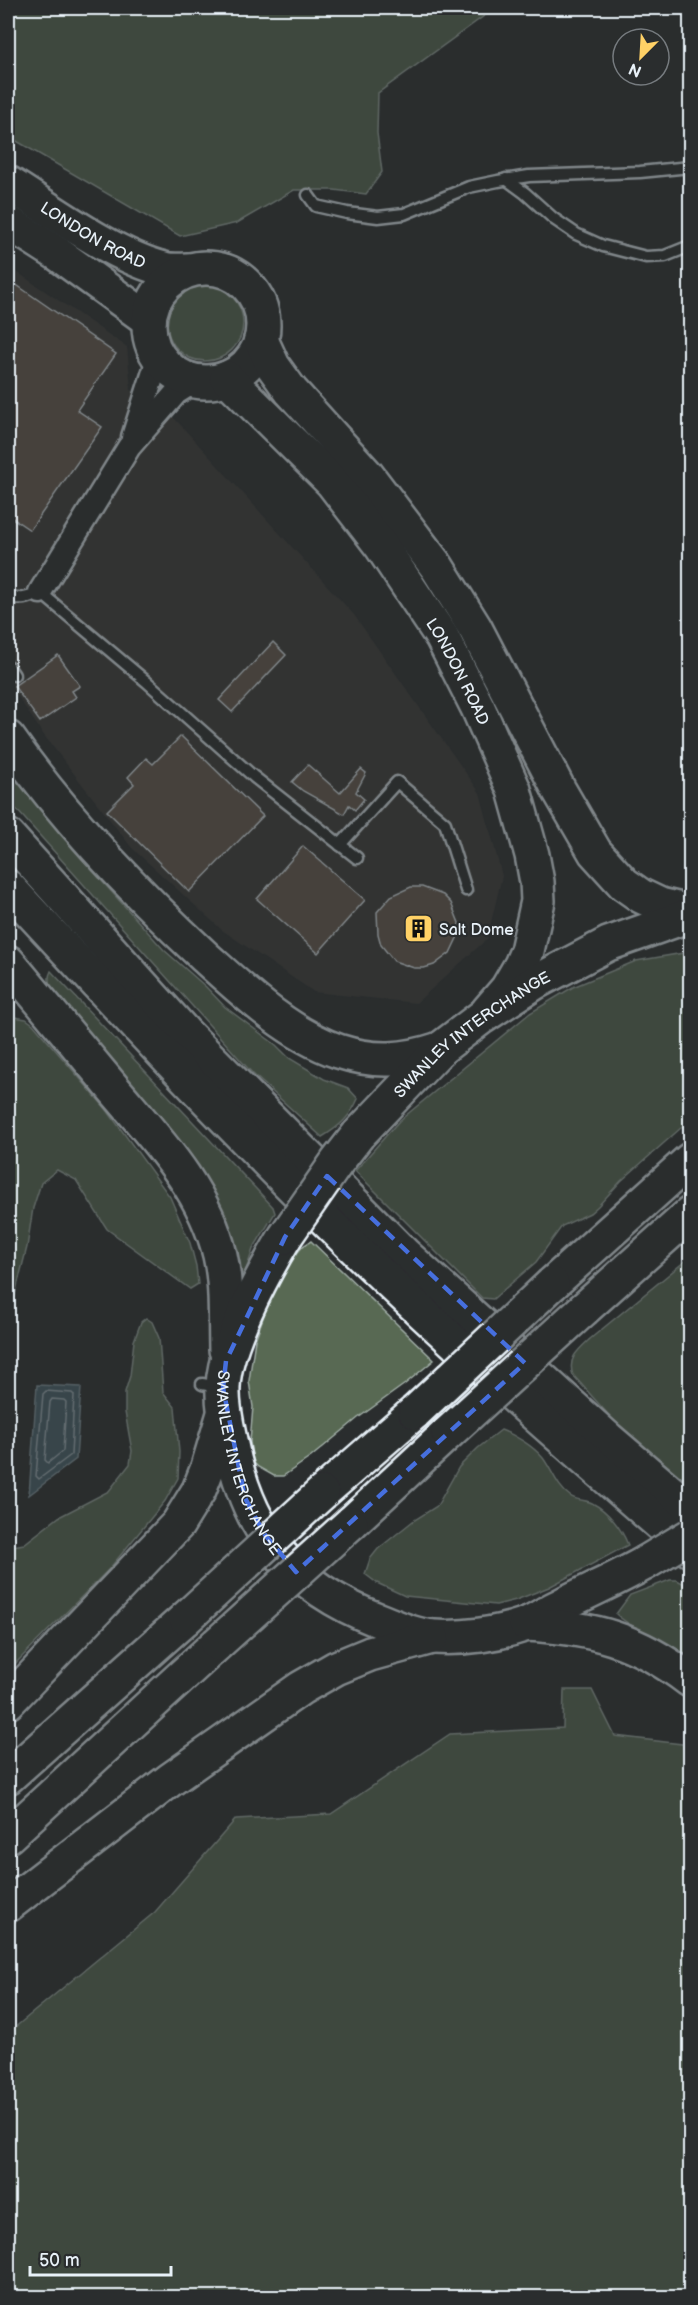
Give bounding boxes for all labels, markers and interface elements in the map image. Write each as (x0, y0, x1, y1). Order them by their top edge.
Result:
north arrow (611, 27, 671, 87)
text: N (626, 58, 645, 80)
street label: LONDON ROAD (36, 199, 148, 273)
street label: LONDON ROAD (421, 615, 492, 728)
building icon: Salt Dome (402, 913, 434, 945)
place label: Salt Dome (439, 921, 514, 940)
street label: SWANLEY INTERCHANGE (391, 968, 554, 1102)
street label: SWANLEY INTERCHANGE (212, 1369, 285, 1559)
scale bar (30, 2239, 171, 2277)
text: 50 m (39, 2250, 80, 2271)

